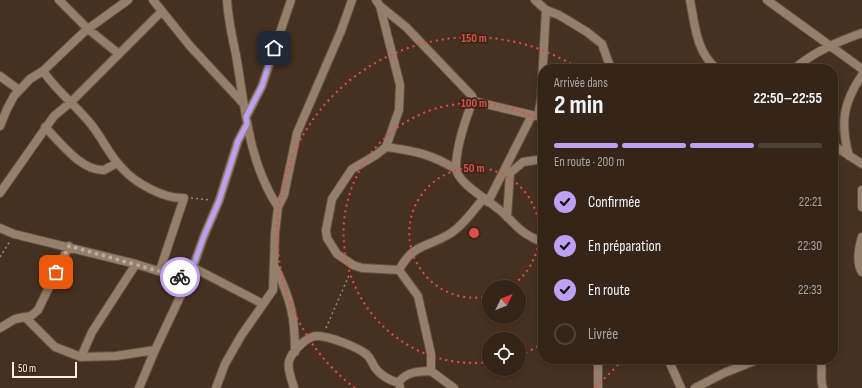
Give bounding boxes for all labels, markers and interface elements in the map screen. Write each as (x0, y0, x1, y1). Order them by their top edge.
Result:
pin (257, 31, 291, 65)
text: 150 m (461, 31, 487, 46)
icon: home (263, 37, 285, 59)
text: Arrivée dans (554, 75, 608, 91)
text: 22:50–22:55 (753, 89, 822, 108)
text: 2 min (554, 90, 604, 121)
text: 100 m (461, 96, 487, 111)
text: En route · 200 m (554, 154, 625, 170)
text: 50 m (464, 161, 484, 176)
icon: check (554, 191, 576, 213)
text: Confirmée (588, 193, 640, 212)
text: 22:21 (799, 194, 822, 210)
centre of rings (467, 226, 481, 240)
icon: check (554, 235, 576, 257)
text: En préparation (588, 237, 661, 256)
text: 22:30 (798, 238, 822, 254)
pin (39, 255, 73, 289)
courier (160, 257, 200, 297)
icon: bag (45, 261, 67, 283)
icon: bike (169, 266, 191, 288)
icon: check (554, 279, 576, 301)
north arrow (482, 280, 526, 324)
map controls (482, 280, 526, 376)
text: En route (588, 281, 630, 300)
text: 22:33 (798, 282, 822, 298)
text: Livrée (588, 325, 618, 344)
button: locate (482, 332, 526, 376)
scale bar (12, 360, 77, 379)
text: 50 m (18, 362, 36, 375)

